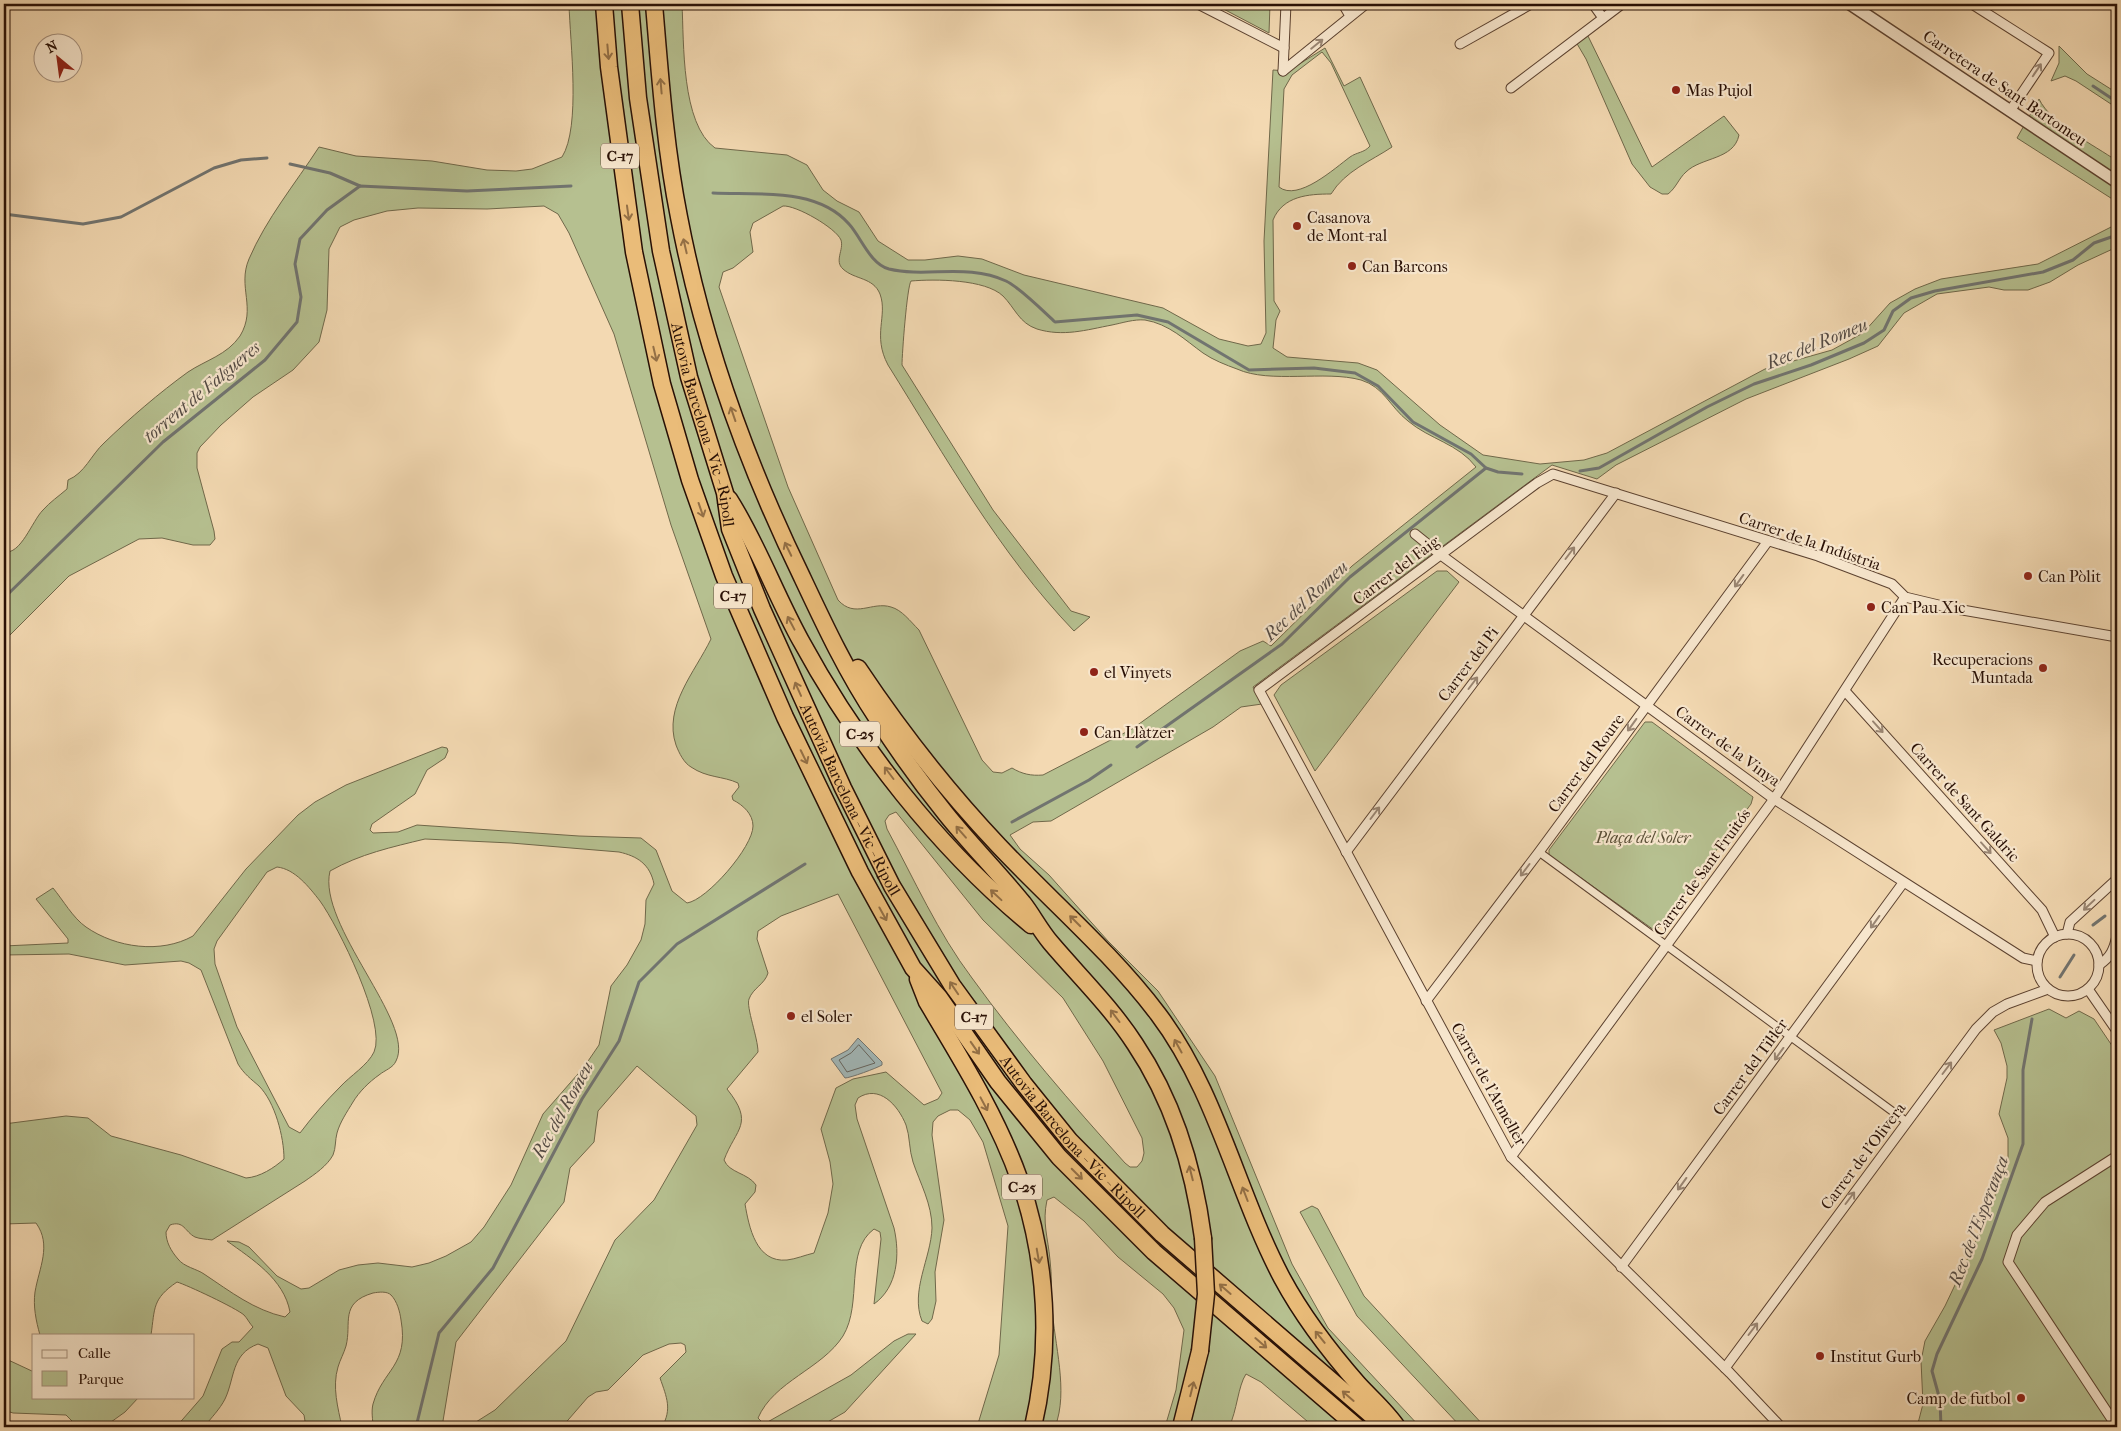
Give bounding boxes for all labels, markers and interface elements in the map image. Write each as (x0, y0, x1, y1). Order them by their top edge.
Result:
street label: Carretera de Sant Bartomeu (1919, 26, 2091, 150)
north arrow (32, 32, 82, 82)
text: N (43, 37, 61, 57)
one-way arrow (1310, 38, 1323, 49)
one-way arrow (603, 44, 613, 60)
one-way arrow (2032, 63, 2042, 77)
one-way arrow (656, 78, 665, 94)
place label: Mas Pujol (1686, 81, 1753, 100)
marker: Mas Pujol (1670, 84, 1682, 96)
road number: C-17 (601, 144, 639, 168)
one-way arrow (624, 205, 634, 221)
place label: Casanova de Mont-ral (1307, 208, 1388, 245)
marker: Casanova de Mont-ral (1291, 220, 1303, 232)
one-way arrow (680, 239, 690, 255)
place label: Can Barcons (1362, 257, 1448, 276)
marker: Can Barcons (1346, 260, 1358, 272)
water label: Rec del Romeu (1762, 314, 1871, 374)
street label: Autovia Barcelona - Vic - Ripoll (667, 320, 739, 528)
water label: torrent de Falgueres (140, 337, 265, 447)
one-way arrow (651, 346, 660, 362)
one-way arrow (728, 407, 737, 423)
one-way arrow (696, 502, 706, 518)
street label: Carrer de la Indústria (1737, 508, 1884, 574)
street label: Carrer del Faig (1349, 531, 1443, 609)
one-way arrow (783, 542, 792, 557)
one-way arrow (1565, 547, 1576, 560)
water label: Rec del Romeu (1259, 557, 1353, 646)
place label: Can Pòlit (2038, 567, 2101, 586)
marker: Can Pòlit (2022, 570, 2034, 582)
one-way arrow (1734, 574, 1744, 588)
road number: C-17 (714, 584, 752, 608)
place label: Can Pau Xic (1881, 598, 1965, 617)
marker: Can Pau Xic (1865, 601, 1877, 613)
one-way arrow (786, 615, 796, 630)
street label: Carrer del Pi (1434, 623, 1502, 705)
place label: Recuperacions Muntada (1932, 650, 2034, 687)
marker: Recuperacions Muntada (2037, 662, 2049, 674)
place label: el Vinyets (1104, 663, 1171, 682)
marker: el Vinyets (1088, 666, 1100, 678)
one-way arrow (1467, 677, 1478, 690)
one-way arrow (793, 682, 803, 697)
street label: Autovia Barcelona - Vic - Ripoll (796, 699, 905, 899)
street label: Carrer de la Vinya (1672, 702, 1785, 791)
street label: Carrer del Roure (1544, 710, 1628, 816)
one-way arrow (1627, 718, 1637, 732)
one-way arrow (1872, 721, 1884, 734)
road number: C-25 (840, 722, 880, 746)
place label: Can Llàtzer (1094, 723, 1174, 742)
marker: Can Llàtzer (1078, 726, 1090, 738)
street label: Carrer de Sant Galdric (1906, 738, 2024, 866)
one-way arrow (799, 749, 809, 764)
one-way arrow (884, 766, 894, 780)
street label: Carrer de Sant Fruitós (1649, 805, 1755, 939)
one-way arrow (1370, 806, 1380, 820)
one-way arrow (956, 825, 967, 838)
park label: Plaça del Soler (1595, 828, 1692, 847)
one-way arrow (1980, 842, 1992, 855)
one-way arrow (1520, 863, 1531, 876)
one-way arrow (990, 889, 1002, 901)
one-way arrow (2083, 899, 2096, 911)
one-way arrow (879, 907, 889, 921)
one-way arrow (1869, 915, 1880, 929)
one-way arrow (1069, 916, 1081, 928)
one-way arrow (949, 981, 959, 995)
road number: C-17 (955, 1004, 993, 1030)
place label: el Soler (801, 1007, 852, 1026)
marker: el Soler (785, 1010, 797, 1022)
one-way arrow (1109, 1010, 1120, 1023)
street label: Carrer del Til·ler (1709, 1015, 1791, 1119)
street label: Carrer de l'Atmeller (1447, 1019, 1531, 1149)
one-way arrow (1173, 1039, 1183, 1053)
one-way arrow (970, 1041, 980, 1055)
one-way arrow (1773, 1047, 1784, 1060)
street label: Autovia Barcelona - Vic - Ripoll (996, 1050, 1150, 1222)
water label: Rec del Romeu (527, 1058, 598, 1163)
one-way arrow (1942, 1061, 1952, 1075)
one-way arrow (980, 1096, 990, 1111)
street label: Carrer de l'Olivera (1817, 1098, 1910, 1213)
water label: Rec de l'Esperança (1944, 1153, 2013, 1290)
one-way arrow (1186, 1166, 1195, 1182)
one-way arrow (1071, 1168, 1083, 1180)
road number: C-25 (1002, 1174, 1042, 1200)
one-way arrow (1677, 1177, 1687, 1191)
one-way arrow (1240, 1187, 1249, 1202)
one-way arrow (1845, 1191, 1855, 1205)
one-way arrow (1034, 1248, 1044, 1264)
one-way arrow (1219, 1284, 1232, 1295)
one-way arrow (1748, 1323, 1759, 1336)
one-way arrow (1314, 1331, 1325, 1344)
legend (32, 1334, 195, 1398)
one-way arrow (1254, 1338, 1267, 1349)
text: Calle (78, 1344, 111, 1362)
place label: Institut Gurb (1830, 1347, 1921, 1366)
marker: Institut Gurb (1814, 1350, 1826, 1362)
text: Parque (78, 1370, 124, 1388)
one-way arrow (1188, 1382, 1197, 1398)
place label: Camp de futbol (1906, 1389, 2012, 1408)
one-way arrow (1342, 1390, 1355, 1401)
marker: Camp de futbol (2015, 1392, 2027, 1404)

